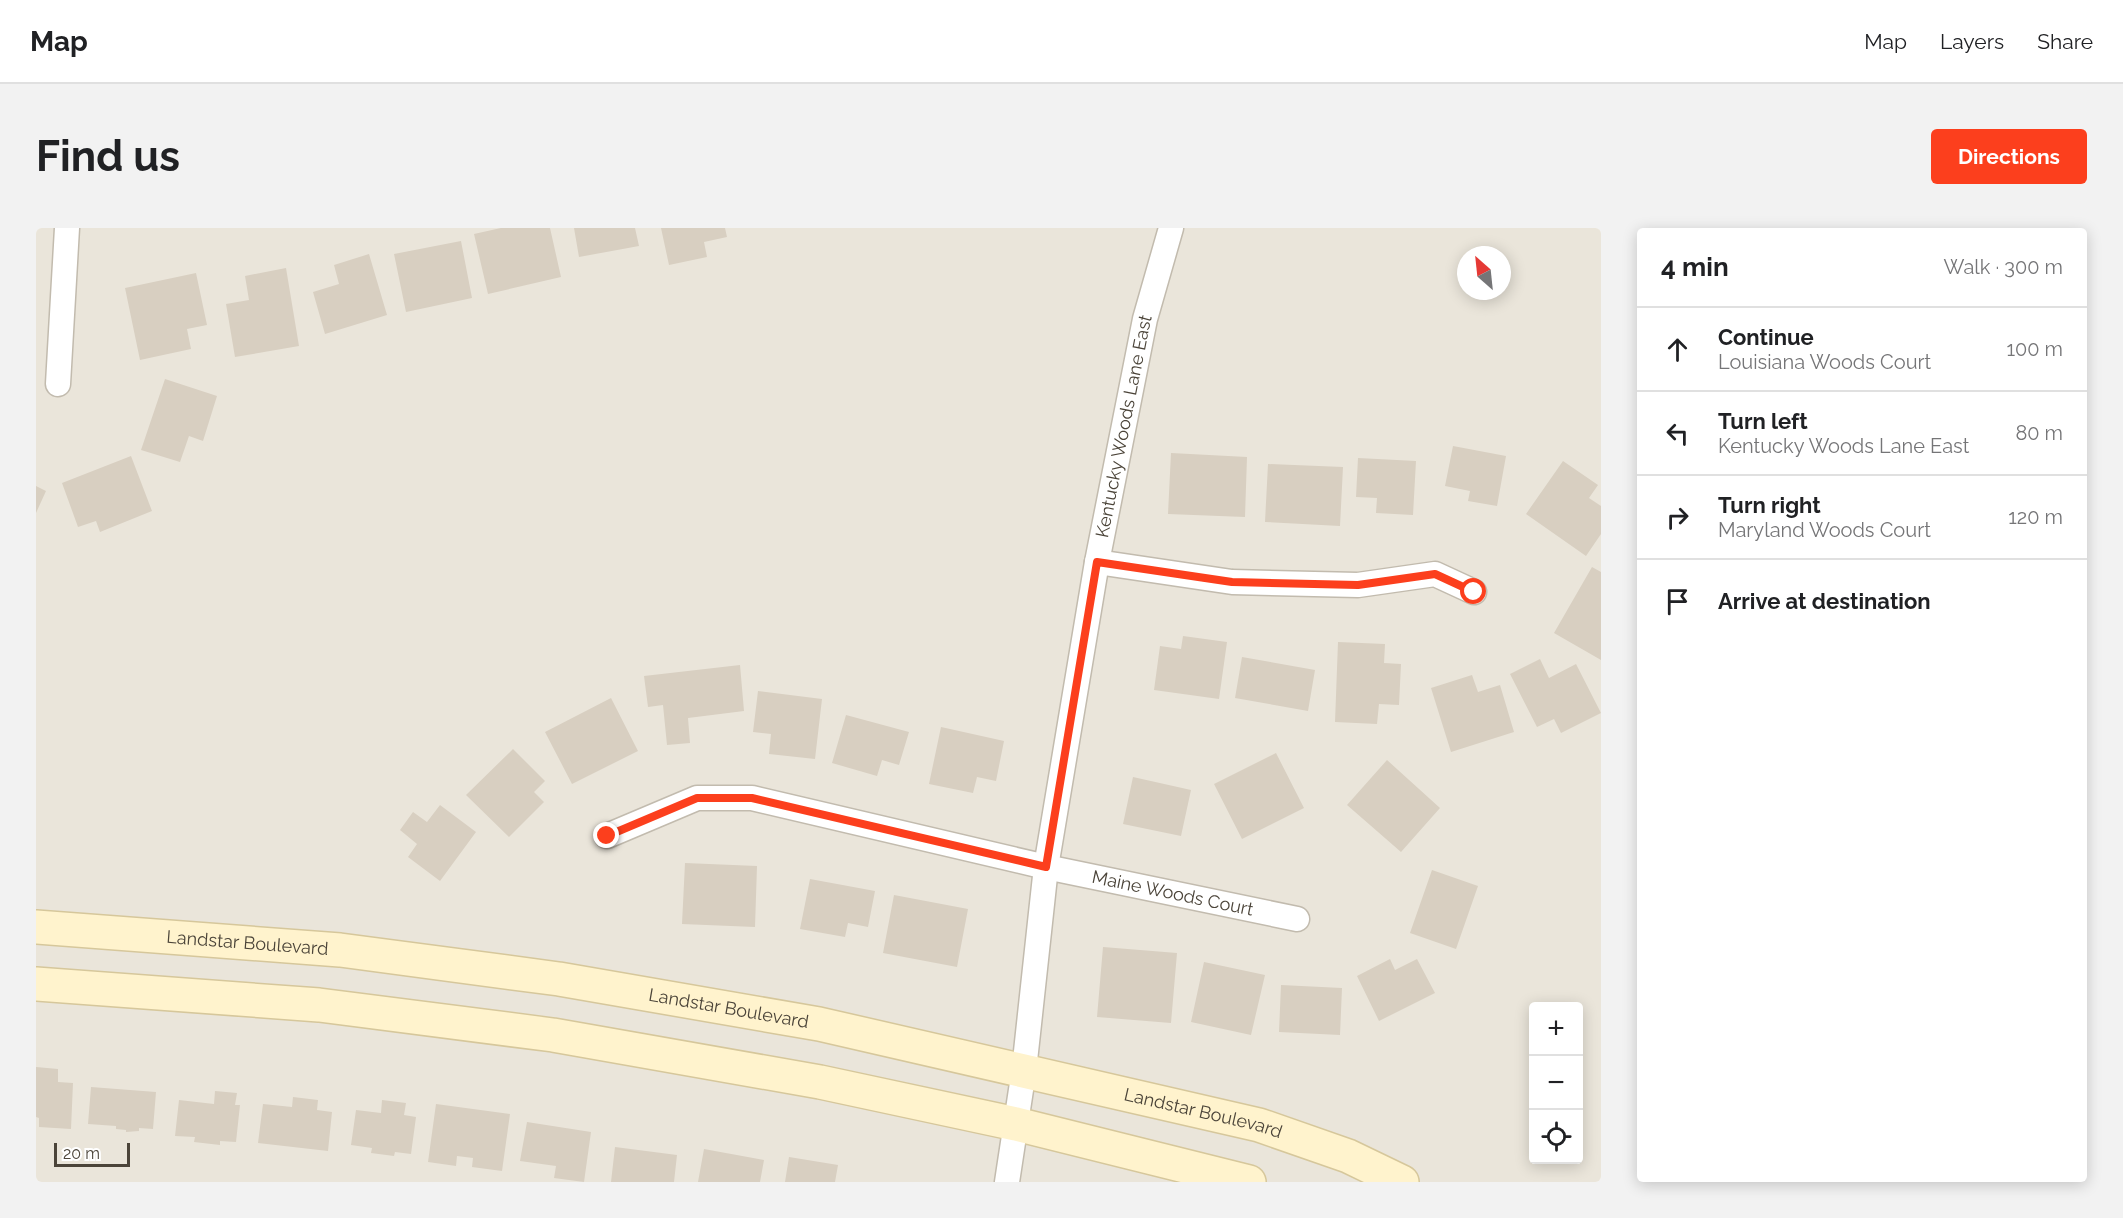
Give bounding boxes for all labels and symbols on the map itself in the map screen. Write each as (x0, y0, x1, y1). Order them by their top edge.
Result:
north arrow (1457, 246, 1511, 300)
street label: Kentucky Woods Lane East (1091, 312, 1156, 539)
route start (1460, 578, 1486, 604)
route end (593, 822, 619, 848)
street label: Maine Woods Court (1090, 866, 1255, 920)
street label: Landstar Boulevard (166, 926, 329, 959)
street label: Landstar Boulevard (647, 984, 810, 1032)
street label: Landstar Boulevard (1122, 1083, 1285, 1142)
scale bar (54, 1140, 130, 1168)

